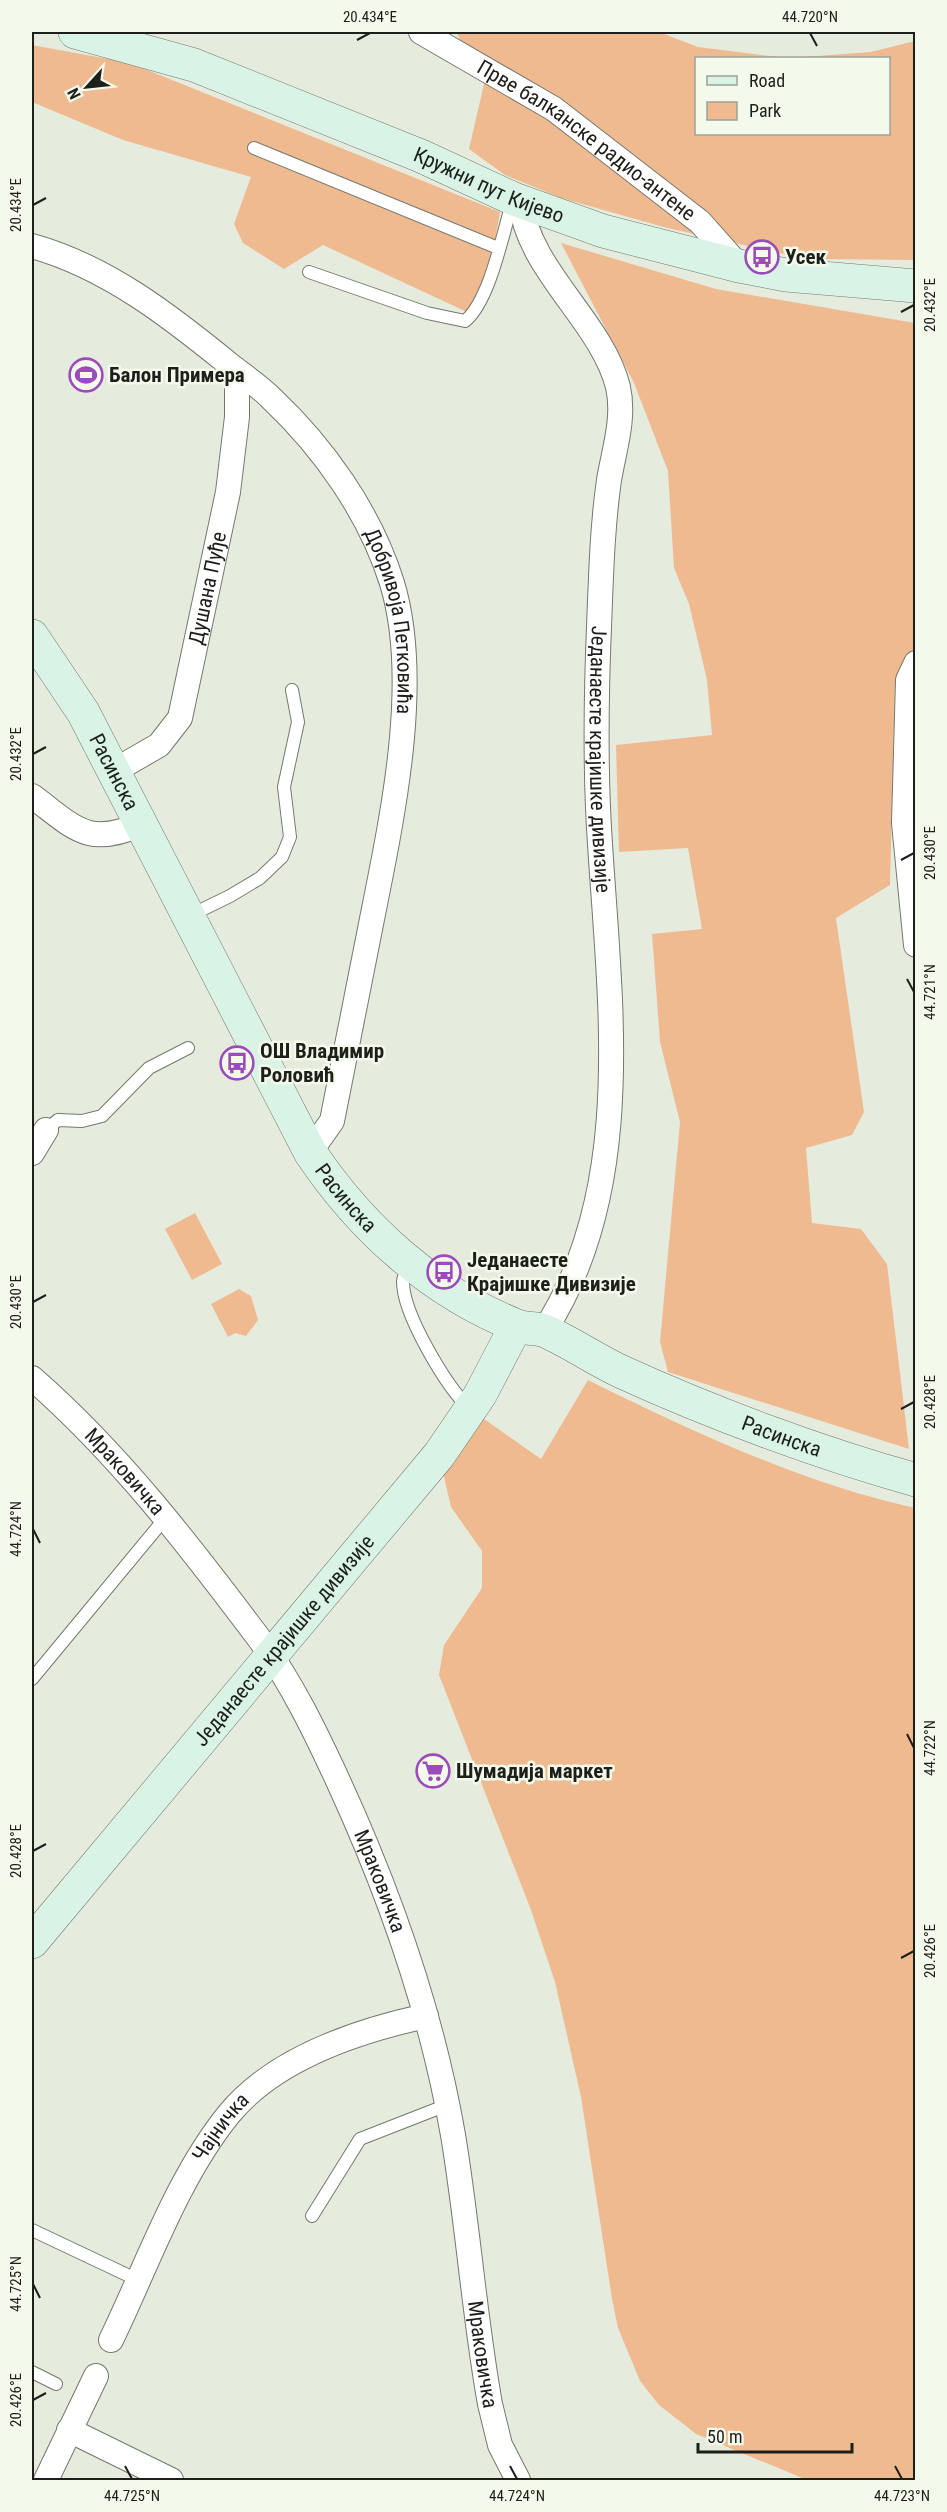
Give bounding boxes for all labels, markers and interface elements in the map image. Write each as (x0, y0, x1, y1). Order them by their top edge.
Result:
text: 20.434°E (343, 8, 397, 26)
text: 44.720°N (782, 8, 838, 26)
street label: Прве балканске радио-антене (473, 55, 700, 226)
north arrow (57, 57, 117, 117)
legend (695, 57, 890, 135)
text: Road (749, 70, 785, 91)
text: N (63, 85, 85, 102)
text: Park (749, 100, 781, 121)
street label: Кружни пут Кијево (410, 142, 567, 228)
text: 20.434°E (7, 178, 25, 232)
bus stop icon: Усек (744, 239, 780, 275)
place label: Усек (785, 245, 827, 269)
text: 20.432°E (921, 278, 939, 332)
sports icon: Балон Примера (68, 357, 104, 393)
place label: Балон Примера (109, 363, 245, 387)
street label: Добривоја Петковића (359, 524, 417, 715)
street label: Душана Пуђе (184, 529, 231, 647)
street label: Једанаесте крајишке дивизије (584, 625, 615, 894)
text: 20.432°E (7, 727, 25, 781)
street label: Расинска (84, 730, 144, 814)
text: 20.430°E (921, 826, 939, 880)
text: 44.721°N (921, 964, 939, 1020)
place label: ОШ Владимир Роловић (260, 1039, 384, 1087)
bus stop icon: ОШ Владимир Роловић (219, 1045, 255, 1081)
street label: Расинска (310, 1159, 381, 1238)
place label: Једанаесте Крајишке Дивизије (467, 1248, 636, 1296)
bus stop icon: Једанаесте Крајишке Дивизије (426, 1254, 462, 1290)
text: 20.430°E (7, 1275, 25, 1329)
text: 20.428°E (921, 1375, 939, 1429)
street label: Расинска (738, 1411, 824, 1462)
street label: Мраковичка (80, 1423, 170, 1520)
text: 44.724°N (7, 1501, 25, 1557)
street label: Једанаесте крајишке дивизије (189, 1530, 379, 1751)
text: 44.722°N (921, 1720, 939, 1776)
supermarket icon: Шумадија маркет (415, 1753, 451, 1789)
place label: Шумадија маркет (456, 1759, 613, 1783)
text: 20.428°E (7, 1824, 25, 1878)
street label: Мраковичка (349, 1826, 411, 1936)
text: 20.426°E (921, 1924, 939, 1978)
street label: Чајничка (187, 2088, 254, 2166)
text: 44.725°N (7, 2256, 25, 2312)
street label: Мраковичка (463, 2299, 503, 2410)
text: 20.426°E (7, 2373, 25, 2427)
scale bar (698, 2416, 852, 2454)
text: 50 m (707, 2426, 742, 2447)
text: 44.725°N (104, 2487, 160, 2505)
text: 44.724°N (489, 2487, 545, 2505)
text: 44.723°N (874, 2487, 930, 2505)

